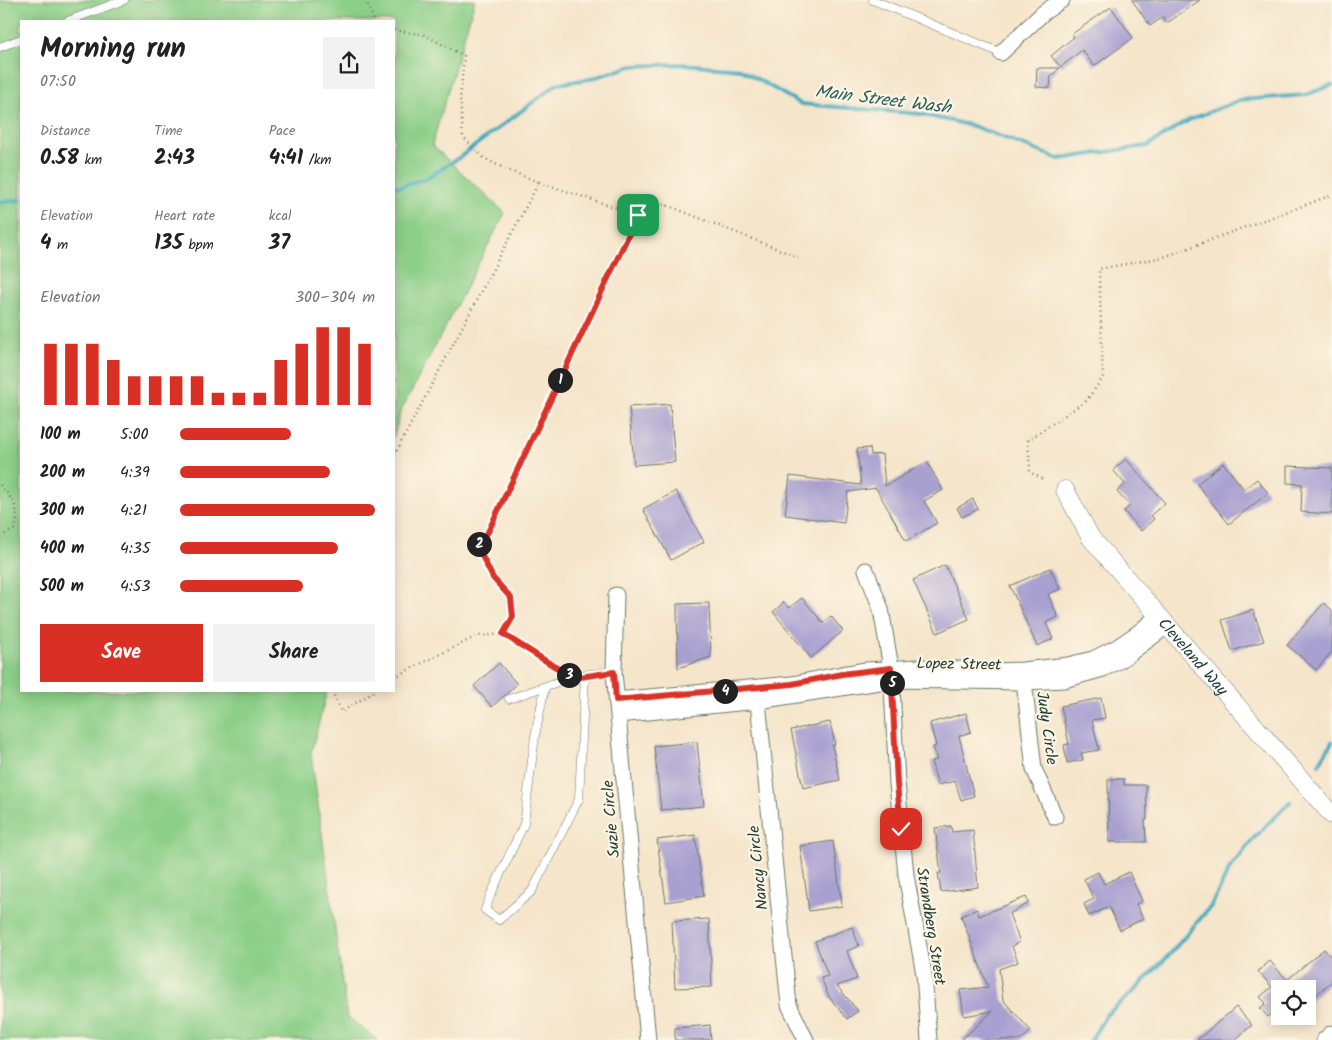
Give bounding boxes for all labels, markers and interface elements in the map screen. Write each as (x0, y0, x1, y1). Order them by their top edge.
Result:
text: Morning run (40, 27, 186, 72)
button: share (323, 37, 375, 89)
text: 07:50 (40, 69, 76, 94)
water label: Main Street Wash (813, 78, 954, 123)
text: Distance (40, 120, 90, 142)
text: Time (154, 120, 183, 142)
text: Pace (269, 120, 295, 142)
text: 0.58 (40, 142, 79, 175)
text: 2:43 (154, 142, 195, 175)
text: 4:41 (269, 142, 303, 175)
text: km (79, 149, 102, 171)
text: /km (303, 149, 331, 171)
pin (617, 194, 659, 236)
icon: arrive (624, 201, 652, 229)
text: Elevation (40, 205, 93, 227)
text: Heart rate (154, 205, 215, 227)
text: kcal (269, 205, 291, 227)
text: 4 (40, 227, 51, 260)
text: 135 (154, 227, 183, 260)
text: 37 (269, 227, 290, 260)
text: m (51, 234, 68, 256)
text: bpm (183, 234, 214, 256)
text: Elevation (40, 285, 101, 310)
text: 300–304 m (295, 285, 375, 310)
pin: 1 (548, 368, 572, 392)
text: 1 (558, 369, 563, 391)
text: 100 m (40, 422, 81, 447)
text: 5:00 (120, 422, 149, 447)
text: 200 m (40, 460, 85, 485)
text: 4:39 (120, 460, 150, 485)
text: 300 m (40, 498, 84, 523)
text: 4:21 (120, 498, 147, 523)
pin: 2 (466, 532, 492, 556)
text: 2 (475, 533, 484, 555)
text: 400 m (40, 536, 84, 561)
text: 4:35 (120, 536, 150, 561)
text: 500 m (40, 574, 84, 599)
text: 4:53 (120, 574, 150, 599)
street label: Cleveland Way (1151, 612, 1234, 702)
button: Save (40, 624, 203, 682)
button: Share (213, 624, 375, 682)
street label: Lopez Street (916, 651, 1002, 678)
pin: 3 (556, 662, 582, 688)
text: 3 (566, 664, 573, 686)
pin: 5 (880, 670, 904, 696)
text: 5 (889, 672, 896, 694)
pin: 4 (712, 678, 738, 704)
text: 4 (722, 680, 729, 702)
street label: Judy Circle (1029, 690, 1064, 767)
street label: Suzie Circle (596, 779, 627, 859)
pin (880, 808, 922, 850)
icon: check (887, 815, 915, 843)
street label: Nancy Circle (742, 824, 775, 911)
street label: Strandberg Street (909, 865, 952, 988)
map controls (1271, 980, 1316, 1025)
button: locate (1271, 980, 1316, 1025)

